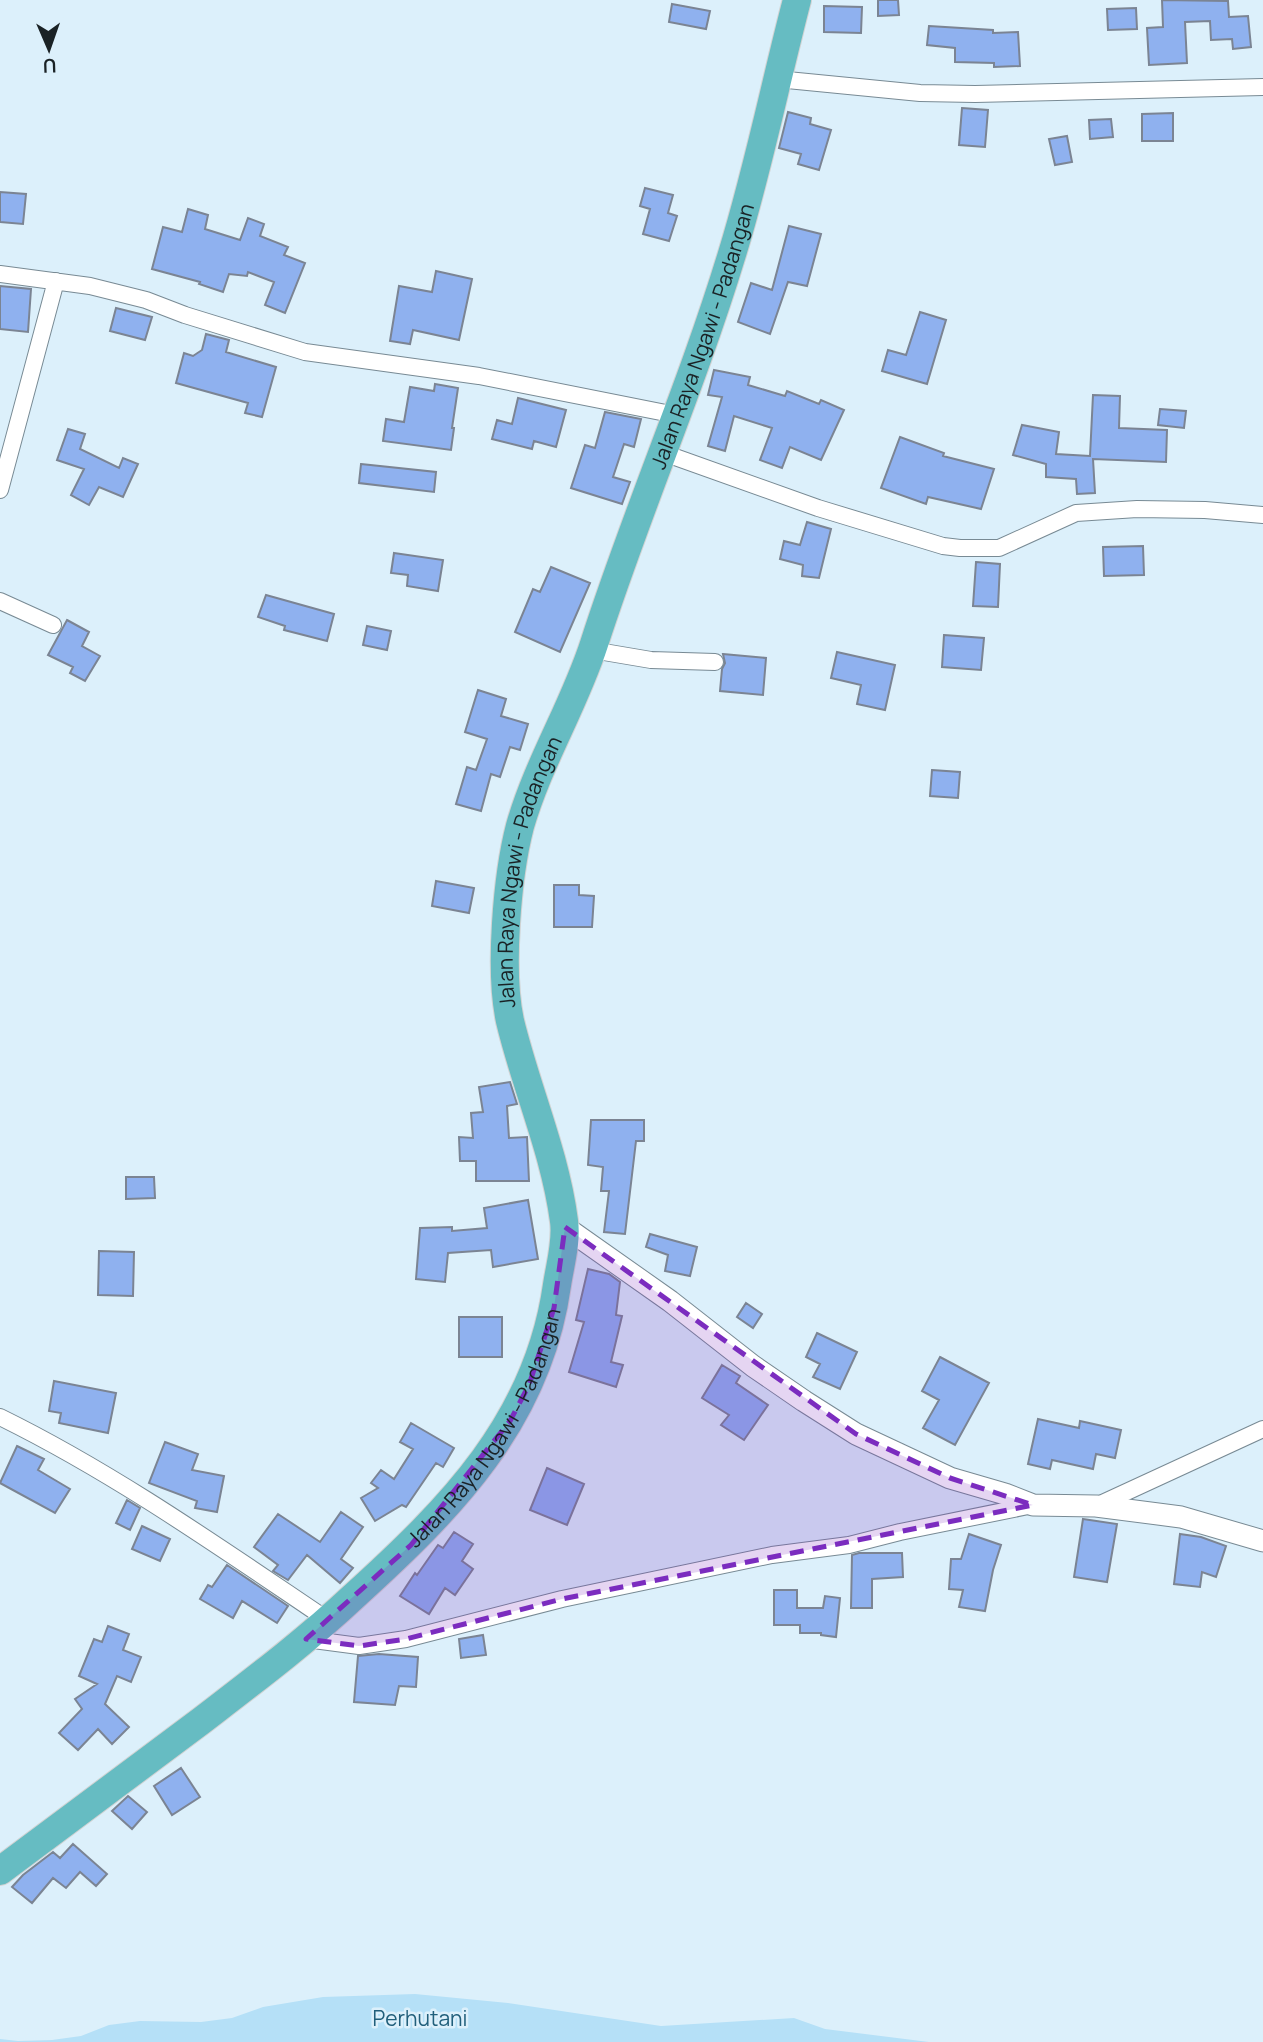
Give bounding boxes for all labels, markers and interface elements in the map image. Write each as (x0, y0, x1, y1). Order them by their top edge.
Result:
north arrow (14, 14, 84, 84)
text: U (42, 53, 57, 79)
street label: Jalan Raya Ngawi - Padangan (644, 200, 760, 473)
street label: Jalan Raya Ngawi - Padangan (491, 731, 568, 1010)
street label: Jalan Raya Ngawi - Padangan (400, 1306, 567, 1553)
park label: Perhutani (373, 2004, 467, 2032)

